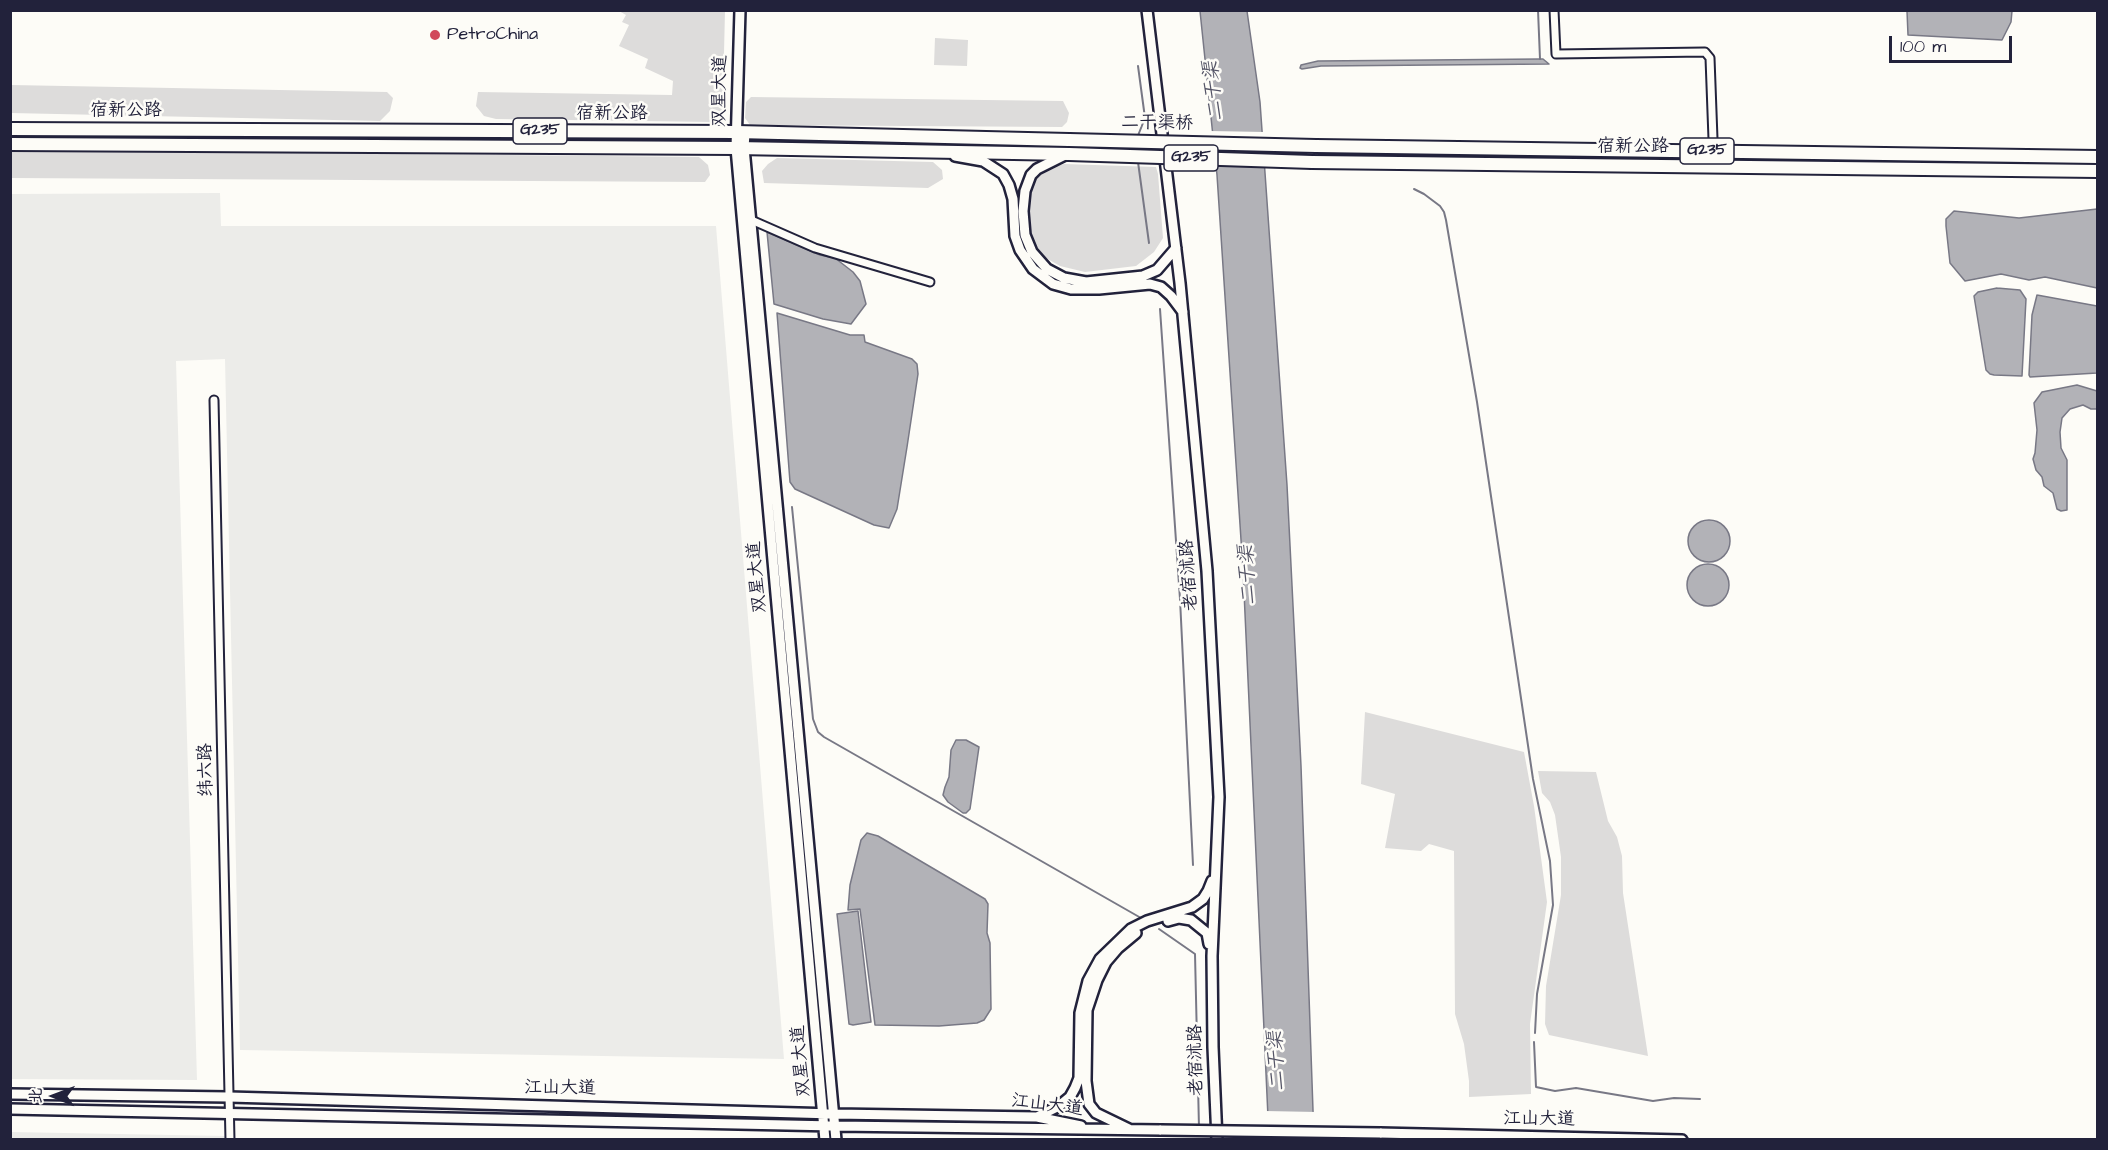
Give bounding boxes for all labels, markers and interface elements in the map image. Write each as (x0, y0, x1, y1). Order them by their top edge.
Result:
place label: PetroChina (447, 24, 538, 46)
scale bar (1892, 24, 2015, 62)
marker: PetroChina (428, 28, 442, 42)
text: 100 m (1900, 34, 1946, 59)
street label: 双星大道 (710, 55, 732, 127)
water label: 二干渠 (1200, 60, 1230, 122)
street label: 宿新公路 (90, 100, 162, 122)
street label: 宿新公路 (576, 103, 648, 125)
street label: 二干渠桥 (1121, 113, 1193, 135)
road number: G235 (513, 118, 567, 144)
street label: 宿新公路 (1597, 136, 1669, 158)
road number: G235 (1680, 138, 1734, 164)
road number: G235 (1164, 145, 1218, 171)
street label: 老宿沭路 (1177, 538, 1203, 612)
street label: 双星大道 (744, 540, 772, 614)
water label: 二干渠 (1235, 544, 1263, 606)
street label: 纬六路 (196, 743, 218, 797)
street label: 双星大道 (788, 1024, 816, 1098)
street label: 老宿沭路 (1186, 1024, 1208, 1096)
water label: 二干渠 (1264, 1030, 1292, 1092)
north arrow (24, 1066, 84, 1126)
street label: 江山大道 (524, 1078, 596, 1100)
text: 北 (25, 1087, 47, 1104)
street label: 江山大道 (1010, 1091, 1084, 1121)
street label: 江山大道 (1503, 1109, 1575, 1131)

